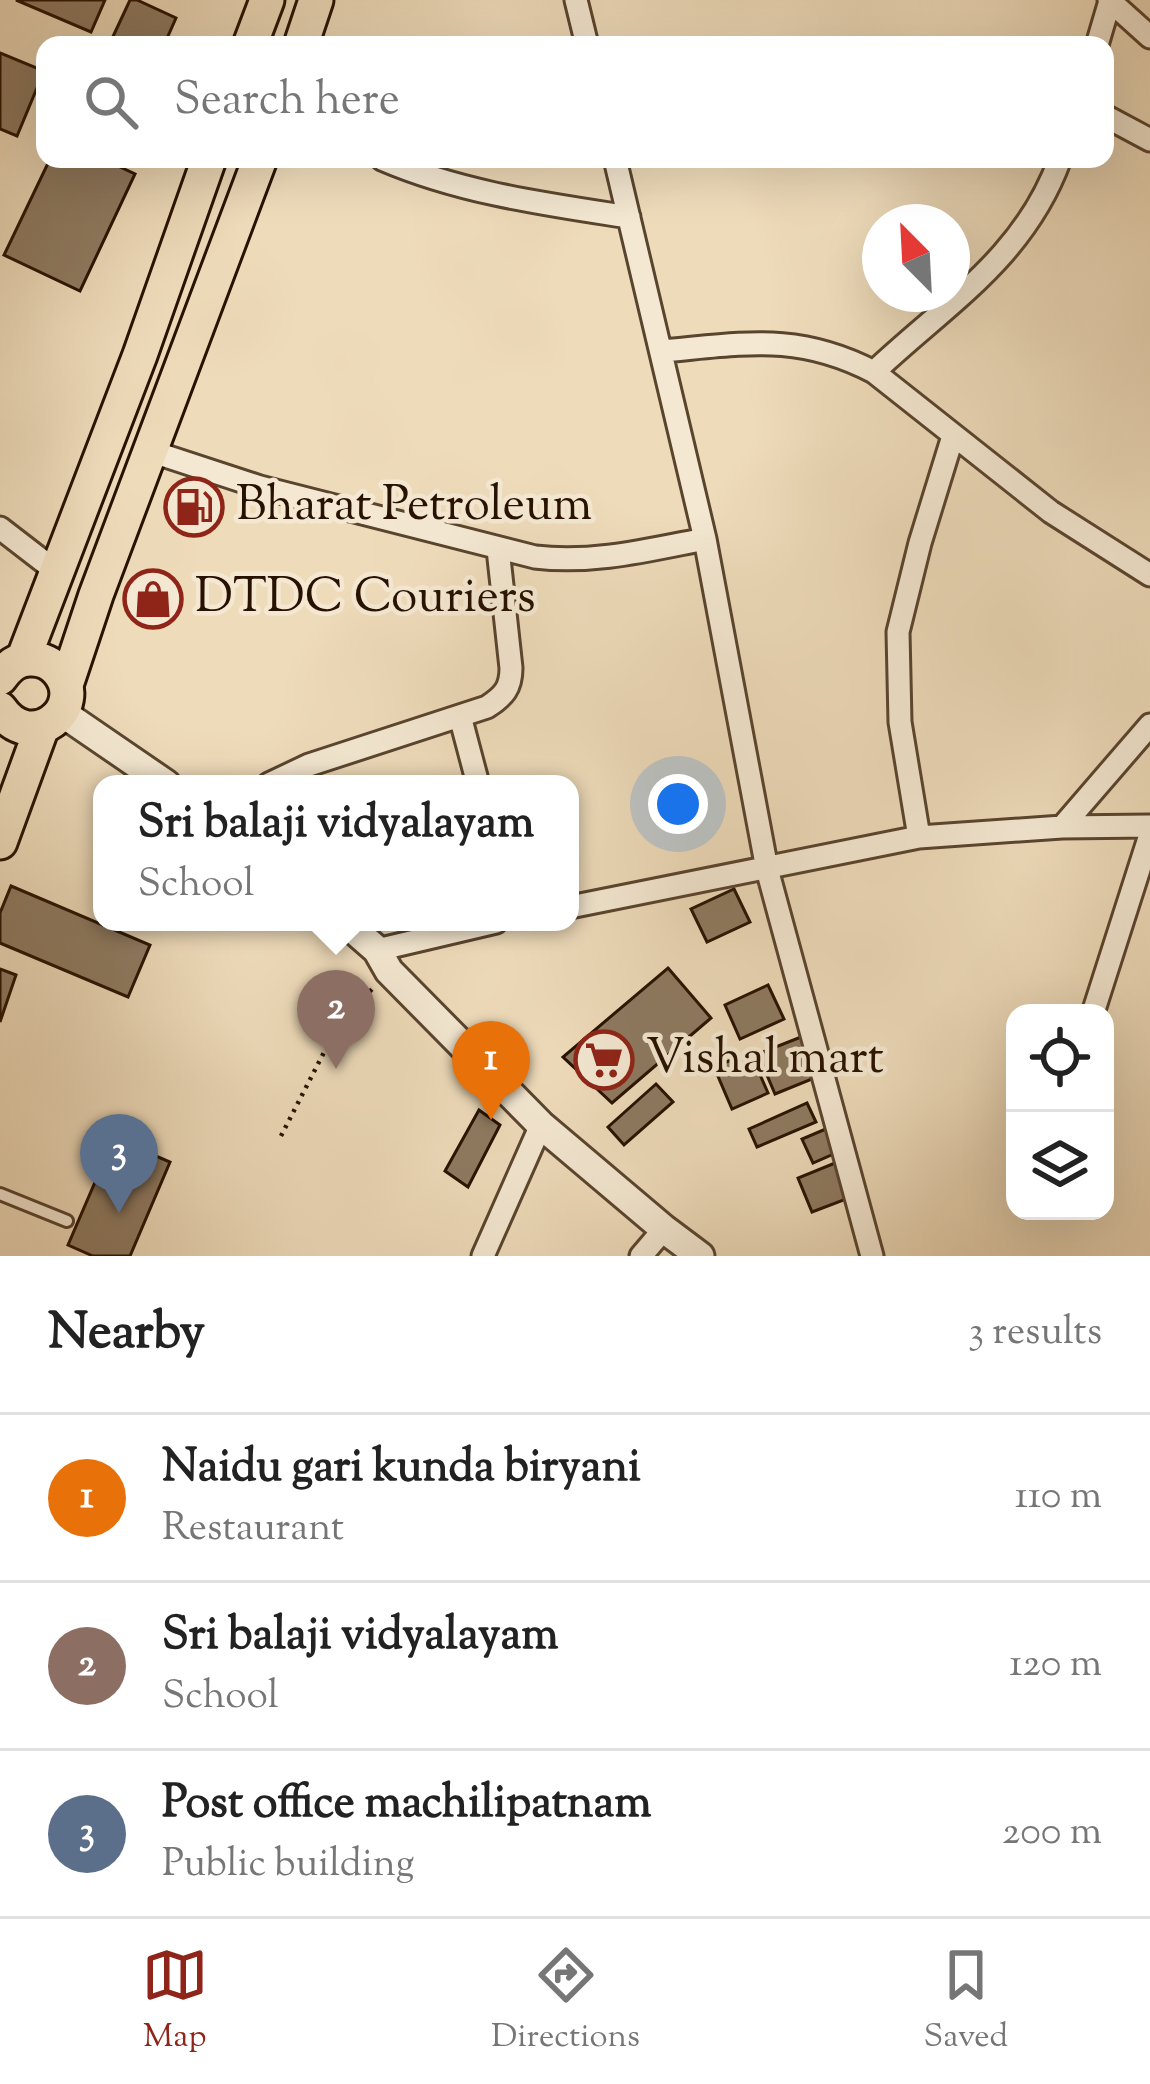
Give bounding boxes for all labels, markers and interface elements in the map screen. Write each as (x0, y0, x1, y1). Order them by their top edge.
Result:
search box (36, 36, 1114, 168)
icon: search (78, 69, 144, 135)
text: Search here (174, 70, 400, 135)
north arrow (862, 204, 970, 312)
place label: Bharat Petroleum (236, 473, 592, 542)
fuel station icon: Bharat Petroleum (163, 476, 225, 538)
place label: DTDC Couriers (195, 565, 536, 634)
shop icon: DTDC Couriers (122, 568, 184, 630)
your location (648, 774, 708, 834)
popup (93, 775, 579, 931)
text: Sri balaji vidyalayam (138, 793, 534, 858)
text: School (138, 858, 254, 914)
pin: 2 (297, 970, 375, 1069)
map controls (1006, 1004, 1114, 1220)
button: locate (1006, 1004, 1114, 1112)
pin: 1 (452, 1021, 530, 1120)
place label: Vishal mart (646, 1026, 884, 1095)
supermarket icon: Vishal mart (573, 1029, 635, 1091)
button: layers (1006, 1112, 1114, 1220)
pin: 3 (80, 1114, 158, 1213)
text: Nearby (48, 1298, 205, 1371)
text: 3 results (968, 1306, 1102, 1362)
text: Naidu gari kunda biryani (162, 1437, 641, 1502)
text: 1 (80, 1470, 94, 1526)
text: 110 m (1015, 1470, 1102, 1526)
text: Restaurant (162, 1502, 344, 1558)
text: Sri balaji vidyalayam (162, 1605, 558, 1670)
text: 2 (78, 1638, 96, 1694)
text: 120 m (1009, 1638, 1102, 1694)
text: School (162, 1670, 279, 1726)
text: Post office machilipatnam (162, 1773, 651, 1838)
text: 3 (79, 1806, 95, 1862)
text: 200 m (1002, 1806, 1102, 1862)
text: Public building (162, 1838, 415, 1894)
tab: Map (142, 1942, 208, 2062)
tab: Directions (491, 1942, 640, 2062)
tab: Saved (924, 1942, 1008, 2062)

